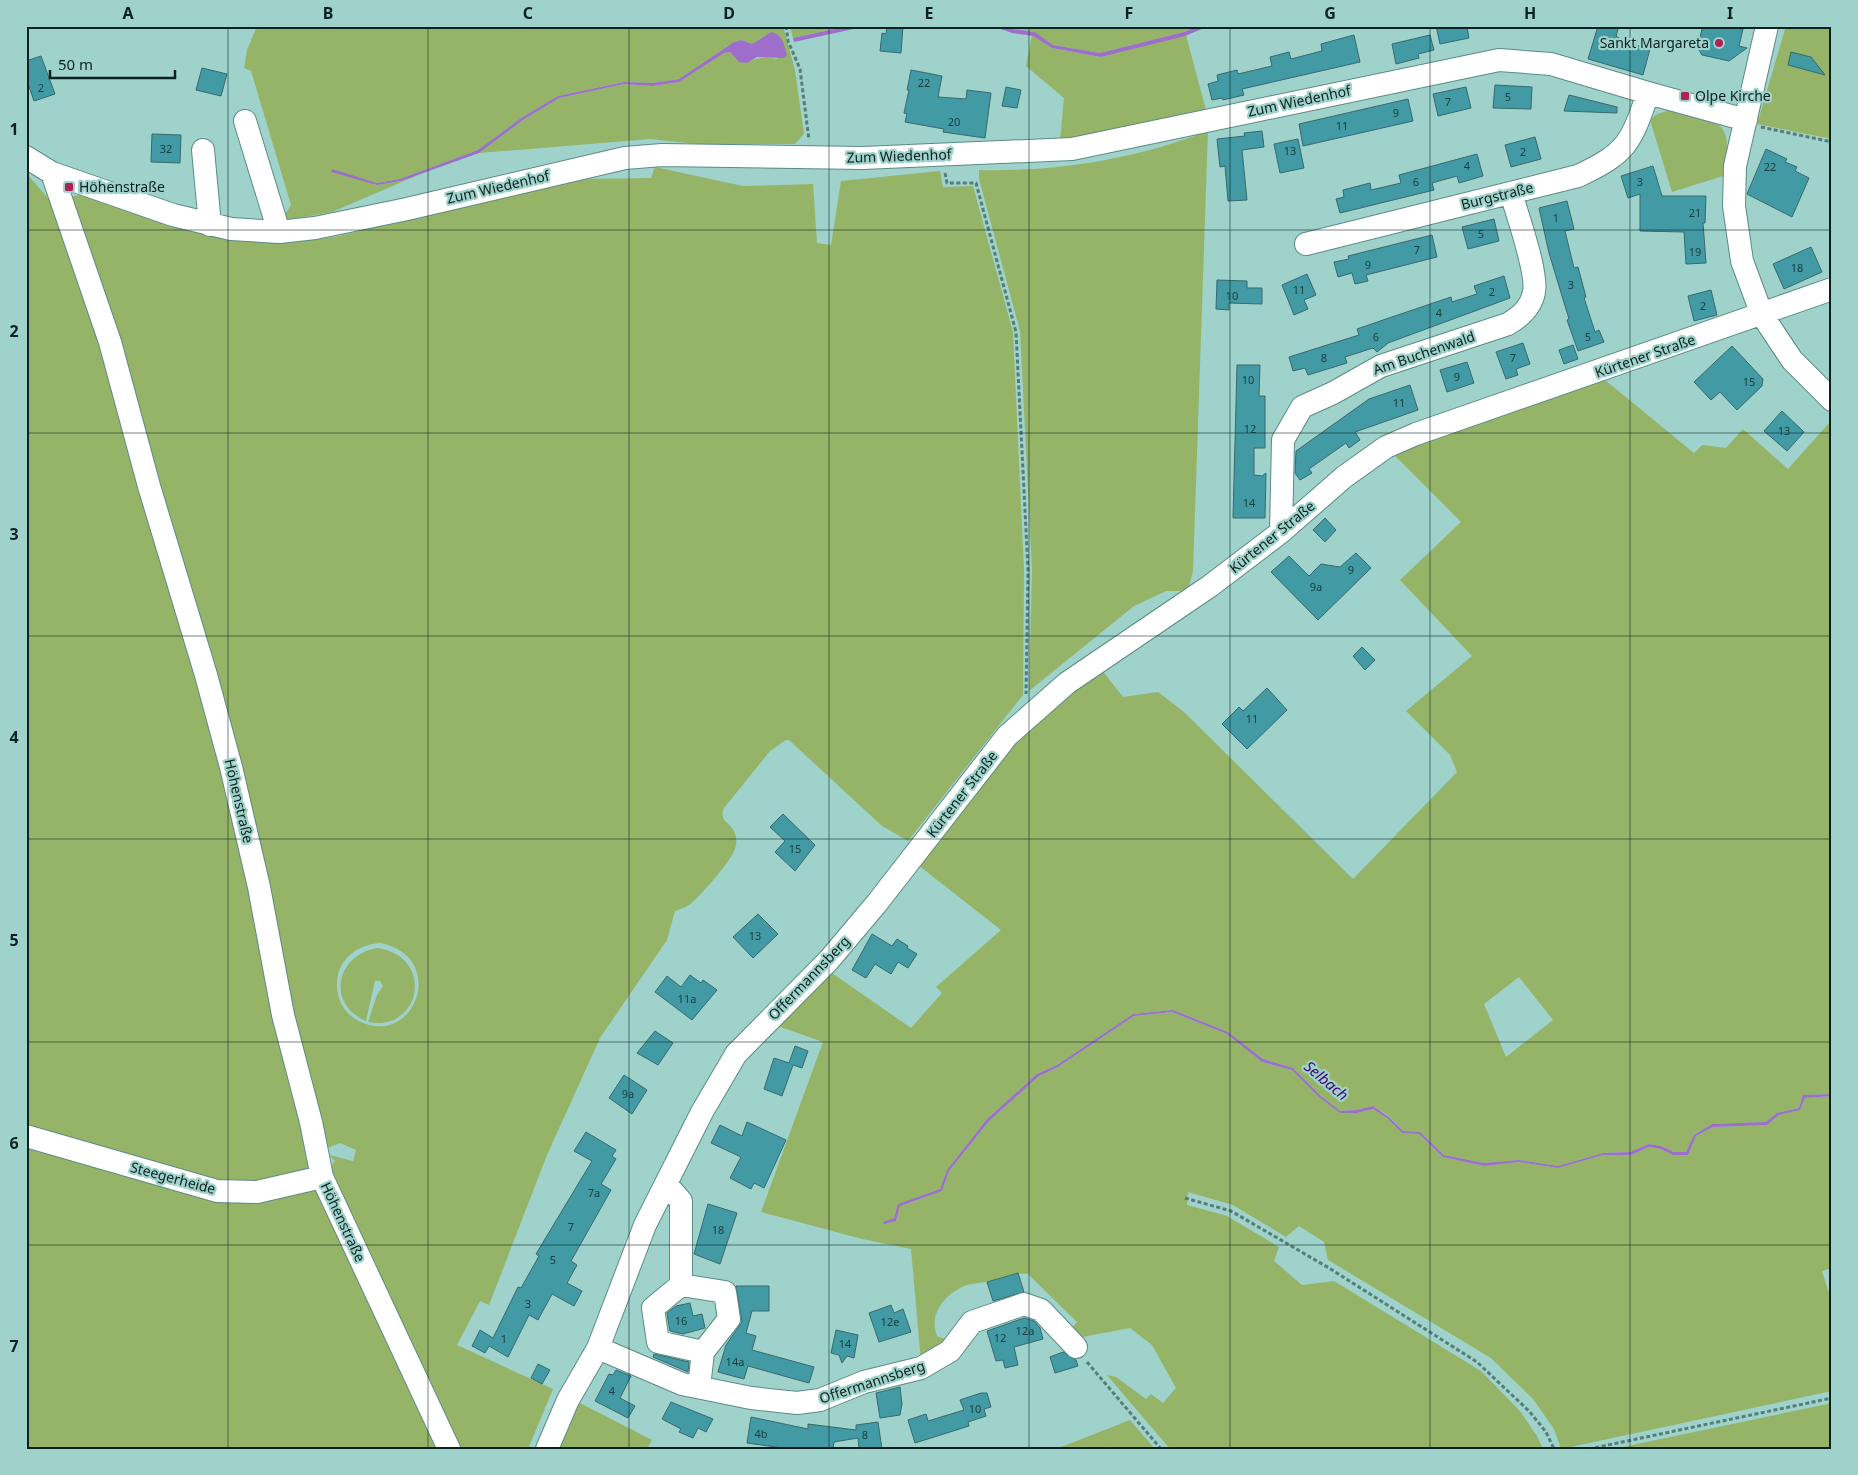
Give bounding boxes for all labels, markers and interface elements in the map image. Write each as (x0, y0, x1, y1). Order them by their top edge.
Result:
text: A (122, 2, 134, 24)
text: B (323, 2, 333, 24)
text: C (523, 2, 533, 24)
text: D (723, 2, 735, 24)
text: E (925, 2, 934, 24)
text: F (1125, 2, 1133, 24)
text: G (1324, 2, 1336, 24)
text: H (1524, 2, 1536, 24)
text: I (1727, 2, 1733, 24)
place label: Sankt Margareta (1600, 33, 1709, 52)
marker: Sankt Margareta (1713, 37, 1725, 49)
scale bar (50, 48, 175, 80)
text: 50 m (58, 54, 93, 74)
house number: 22 (918, 75, 930, 90)
house number: 2 (38, 80, 44, 95)
street label: Zum Wiedenhof (1246, 80, 1353, 121)
place label: Olpe Kirche (1695, 86, 1771, 105)
house number: 5 (1505, 89, 1511, 104)
marker: Olpe Kirche (1679, 90, 1691, 102)
house number: 7 (1445, 94, 1451, 109)
house number: 9 (1393, 105, 1399, 120)
house number: 20 (948, 114, 960, 129)
text: 1 (9, 118, 19, 140)
house number: 11 (1336, 118, 1348, 133)
house number: 32 (160, 141, 172, 156)
house number: 13 (1284, 143, 1296, 158)
street label: Zum Wiedenhof (846, 144, 953, 167)
house number: 2 (1520, 144, 1526, 159)
house number: 4 (1464, 158, 1471, 173)
house number: 22 (1764, 159, 1776, 174)
street label: Zum Wiedenhof (445, 165, 552, 208)
house number: 6 (1413, 174, 1419, 189)
house number: 3 (1637, 174, 1643, 189)
place label: Höhenstraße (79, 177, 165, 196)
street label: Burgstraße (1459, 177, 1535, 214)
marker: Höhenstraße (63, 181, 75, 193)
house number: 21 (1689, 205, 1701, 220)
house number: 1 (1553, 210, 1559, 225)
house number: 5 (1478, 226, 1484, 241)
house number: 7 (1414, 242, 1420, 257)
house number: 19 (1689, 244, 1701, 259)
house number: 9 (1365, 257, 1371, 272)
house number: 18 (1791, 260, 1803, 275)
house number: 3 (1568, 277, 1574, 292)
house number: 11 (1293, 282, 1305, 297)
house number: 2 (1489, 284, 1495, 299)
house number: 10 (1226, 288, 1238, 303)
house number: 2 (1700, 298, 1706, 313)
house number: 4 (1436, 305, 1443, 320)
text: 2 (9, 320, 19, 342)
street label: Am Buchenwald (1370, 326, 1477, 379)
house number: 6 (1373, 329, 1379, 344)
house number: 5 (1585, 329, 1591, 344)
street label: Kürtener Straße (1592, 329, 1698, 382)
house number: 8 (1321, 350, 1327, 365)
house number: 7 (1510, 350, 1516, 365)
house number: 9 (1454, 369, 1460, 384)
house number: 10 (1242, 372, 1254, 387)
house number: 15 (1743, 374, 1755, 389)
house number: 11 (1393, 395, 1405, 410)
house number: 12 (1244, 421, 1256, 436)
house number: 13 (1778, 423, 1790, 438)
house number: 14 (1243, 495, 1256, 510)
street label: Kürtener Straße (1225, 496, 1318, 577)
text: 3 (9, 523, 19, 545)
house number: 9 (1348, 562, 1354, 577)
house number: 9a (1310, 579, 1322, 594)
house number: 11 (1246, 711, 1258, 726)
text: 4 (9, 726, 19, 748)
street label: Kürtener Straße (922, 746, 1001, 841)
street label: Höhenstraße (221, 757, 258, 845)
house number: 15 (789, 841, 801, 856)
house number: 13 (749, 928, 761, 943)
text: 5 (9, 929, 19, 951)
street label: Offermannsberg (764, 932, 854, 1024)
house number: 11a (678, 991, 696, 1006)
water label: Selbach (1300, 1056, 1353, 1104)
house number: 9a (622, 1086, 634, 1101)
text: 6 (9, 1132, 19, 1154)
street label: Steegerheide (128, 1157, 218, 1198)
street label: Höhenstraße (317, 1179, 370, 1265)
house number: 7a (588, 1185, 600, 1200)
house number: 7 (568, 1219, 574, 1234)
house number: 18 (712, 1222, 724, 1237)
house number: 5 (550, 1252, 556, 1267)
house number: 3 (525, 1296, 531, 1311)
house number: 16 (675, 1313, 687, 1328)
house number: 12e (881, 1314, 899, 1329)
house number: 12a (1016, 1323, 1034, 1338)
house number: 12 (994, 1330, 1006, 1345)
house number: 1 (501, 1331, 507, 1346)
text: 7 (9, 1335, 19, 1357)
house number: 14 (839, 1336, 852, 1351)
house number: 14a (726, 1354, 744, 1369)
street label: Offermannsberg (817, 1355, 927, 1408)
house number: 4 (609, 1383, 616, 1398)
house number: 10 (969, 1401, 981, 1416)
house number: 4b (754, 1426, 768, 1441)
house number: 8 (862, 1427, 868, 1442)

